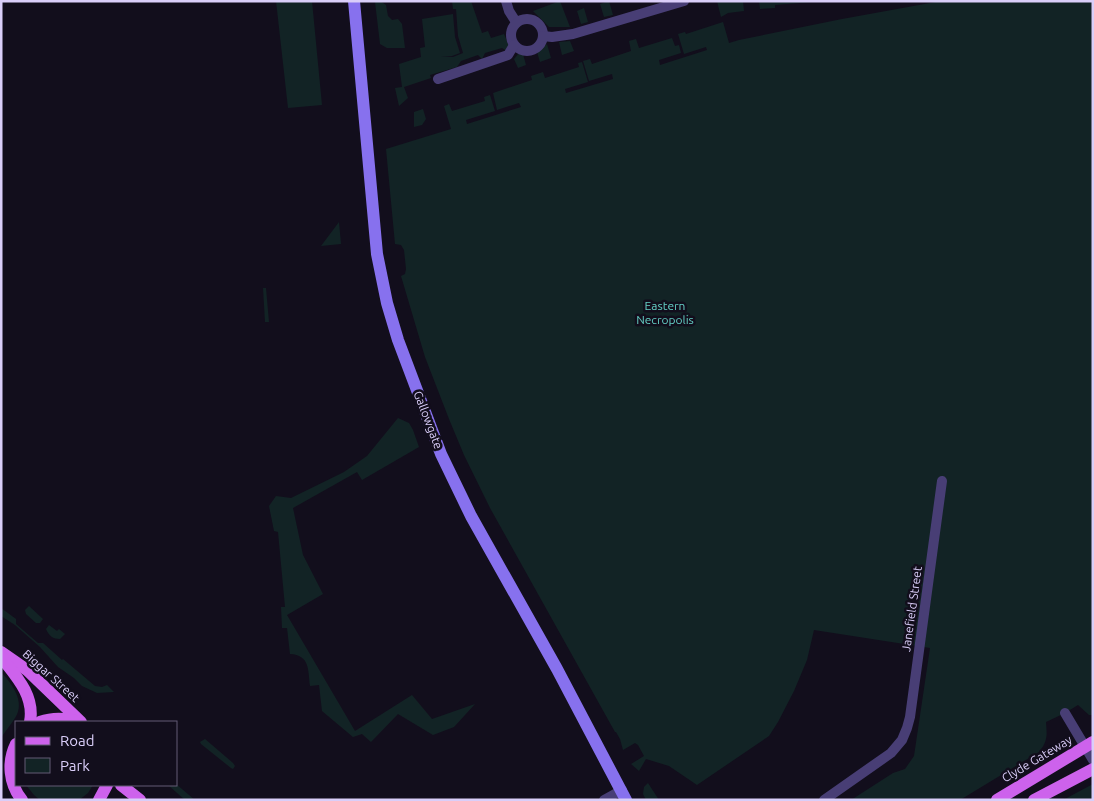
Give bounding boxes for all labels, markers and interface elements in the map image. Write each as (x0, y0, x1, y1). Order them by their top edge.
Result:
park label: Eastern Necropolis (636, 299, 694, 326)
street label: Gallowgate (411, 389, 445, 451)
street label: Janefield Street (899, 565, 924, 652)
street label: Biggar Street (20, 647, 82, 705)
legend (15, 721, 178, 786)
text: Road (60, 732, 95, 749)
street label: Clyde Gateway (999, 732, 1074, 785)
text: Park (60, 757, 90, 774)

